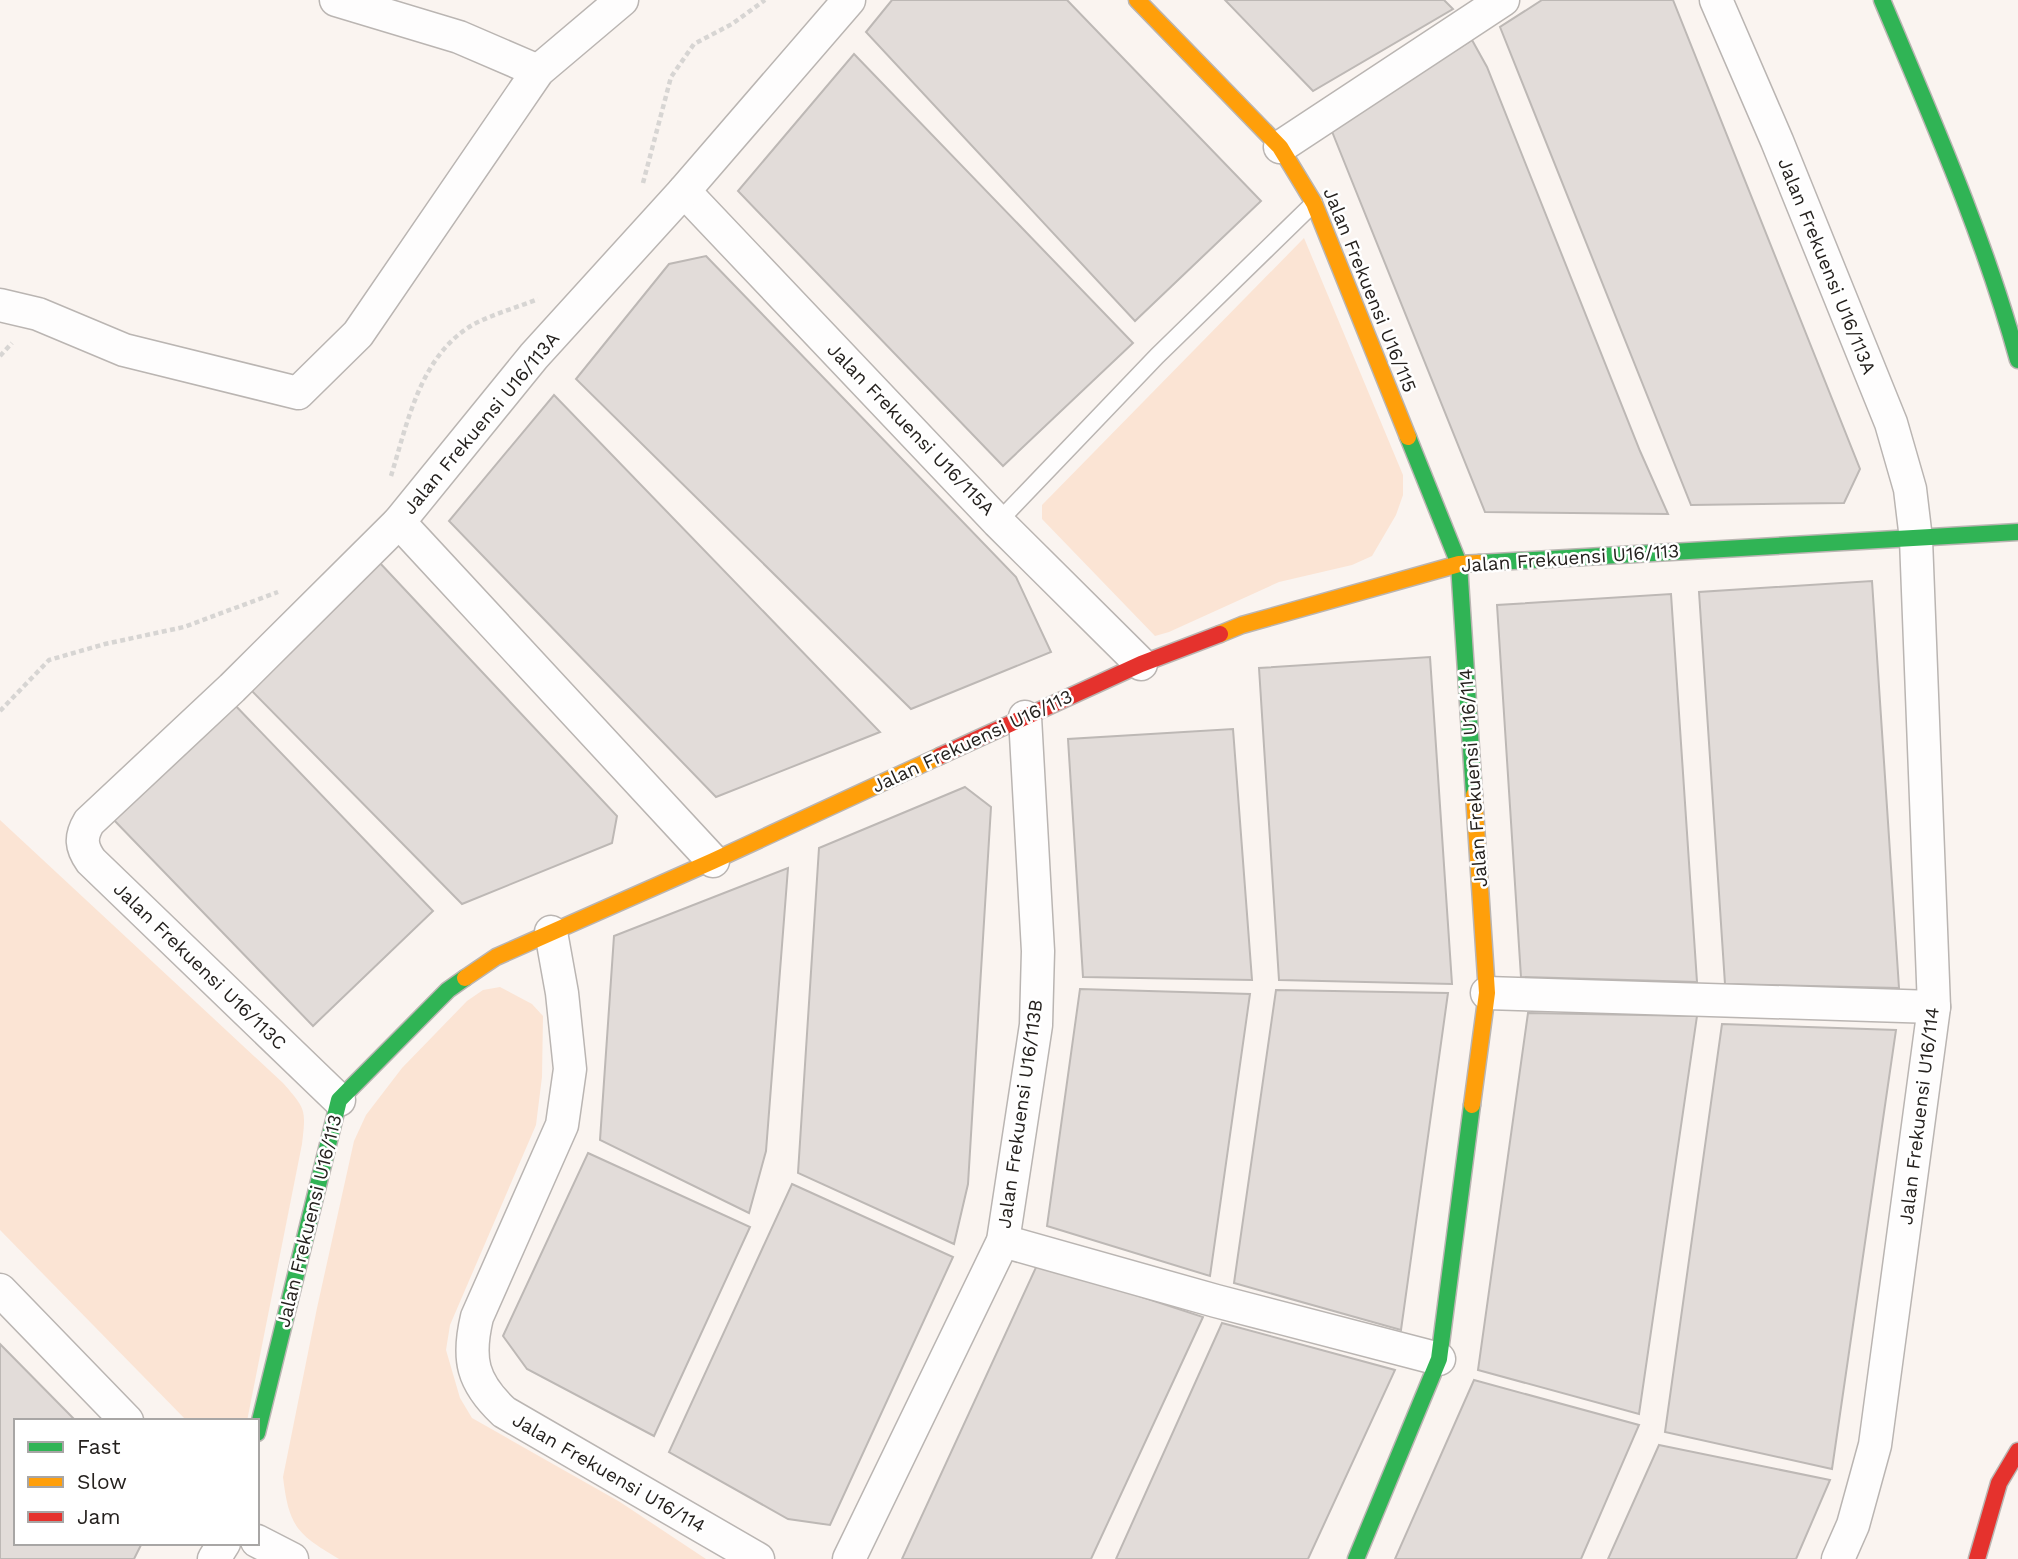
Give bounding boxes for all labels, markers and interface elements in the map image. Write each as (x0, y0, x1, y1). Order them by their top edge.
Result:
street label: Jalan Frekuensi U16/113A (1773, 155, 1881, 378)
street label: Jalan Frekuensi U16/115 (1318, 184, 1422, 396)
street label: Jalan Frekuensi U16/113A (398, 327, 564, 519)
street label: Jalan Frekuensi U16/115A (822, 338, 1000, 520)
street label: Jalan Frekuensi U16/113 (1460, 539, 1680, 577)
street label: Jalan Frekuensi U16/114 (1454, 668, 1492, 888)
street label: Jalan Frekuensi U16/113 (868, 684, 1076, 798)
street label: Jalan Frekuensi U16/113C (109, 877, 291, 1055)
street label: Jalan Frekuensi U16/113B (993, 998, 1047, 1230)
street label: Jalan Frekuensi U16/114 (1894, 1006, 1944, 1226)
street label: Jalan Frekuensi U16/113 (271, 1112, 347, 1330)
street label: Jalan Frekuensi U16/114 (508, 1408, 710, 1538)
legend (14, 1419, 259, 1545)
text: Fast (77, 1434, 121, 1459)
text: Slow (77, 1469, 127, 1494)
text: Jam (77, 1504, 120, 1529)

